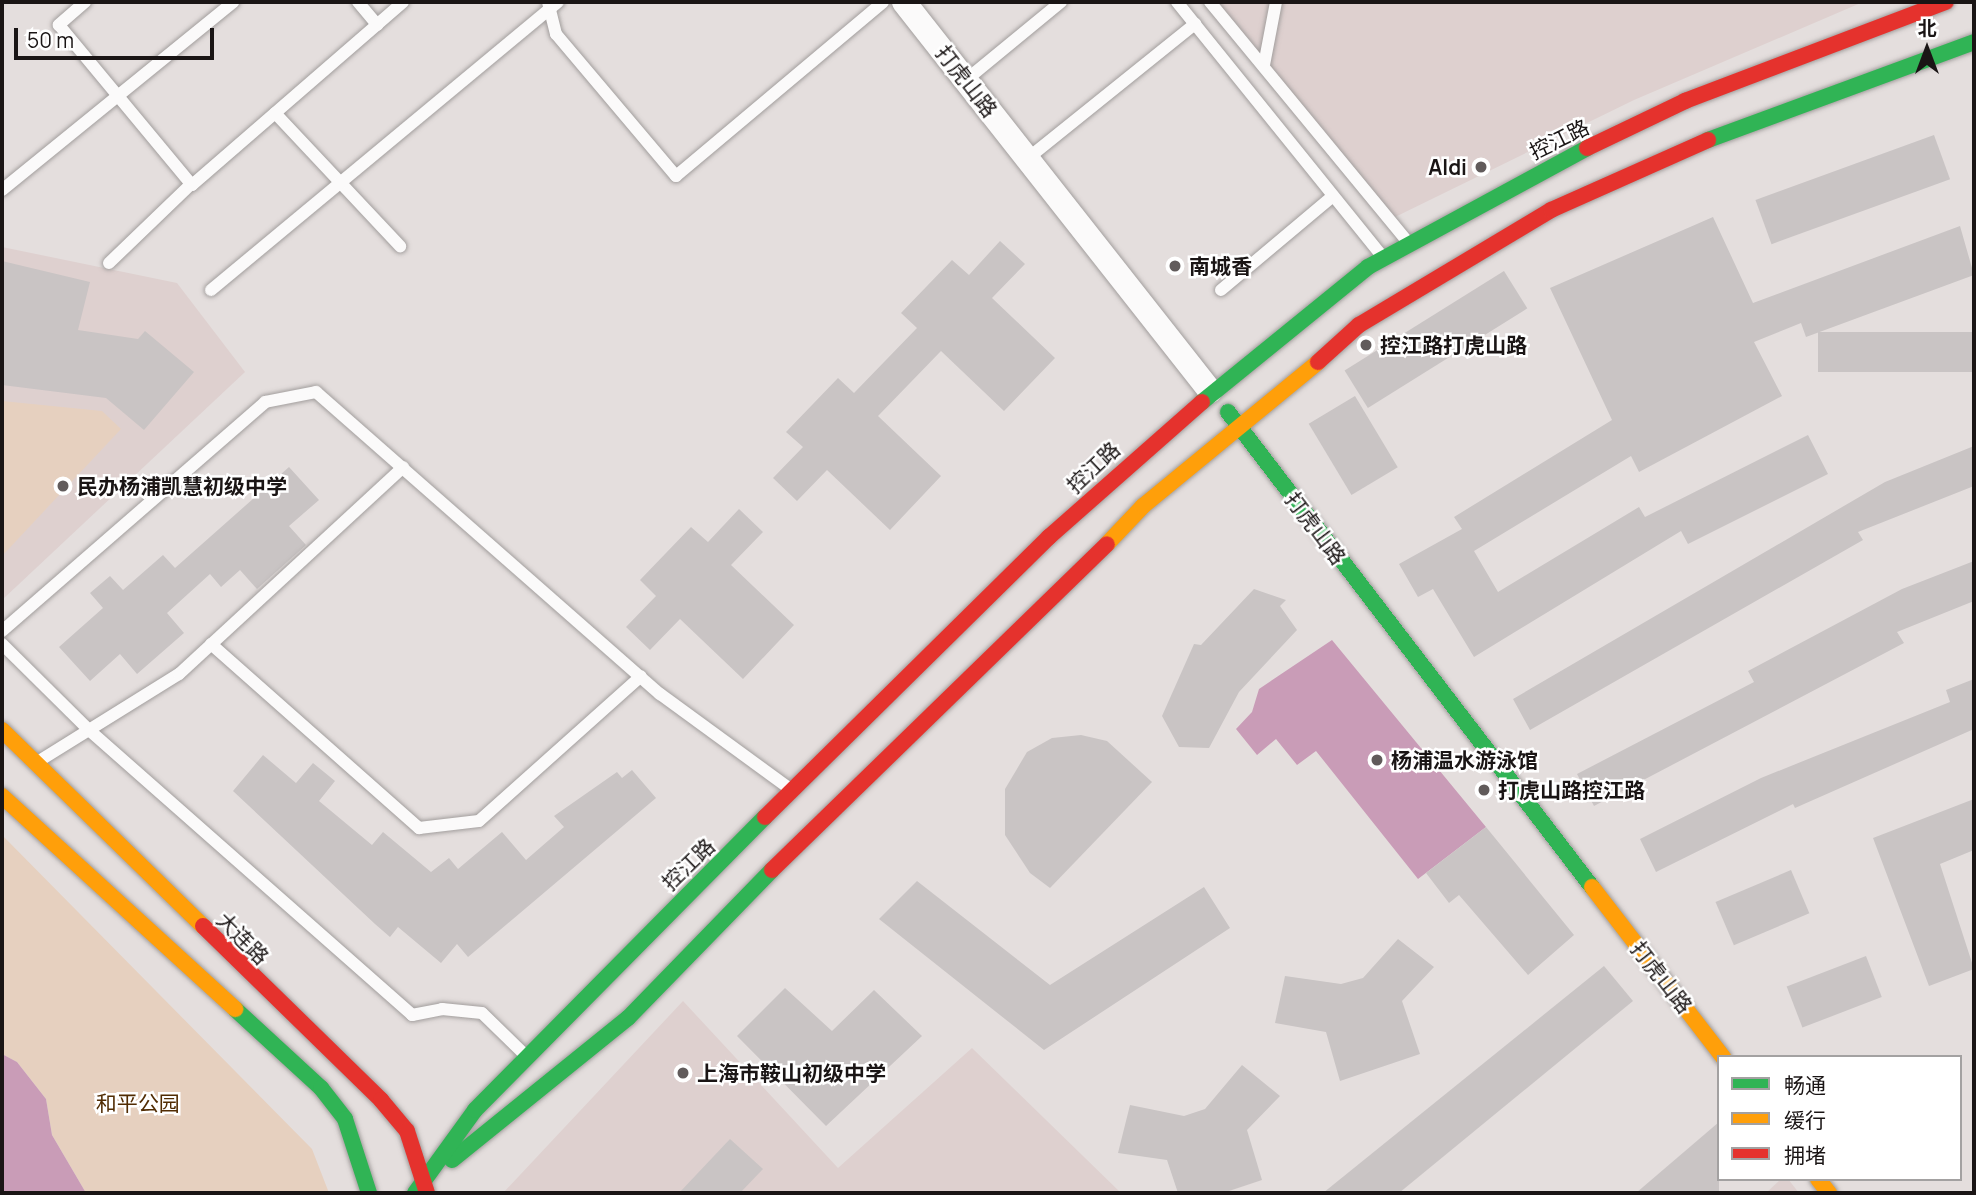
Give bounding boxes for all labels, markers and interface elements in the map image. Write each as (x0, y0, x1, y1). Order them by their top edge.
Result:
scale bar (18, 14, 217, 58)
north arrow (1892, 14, 1962, 84)
text: 北 (1917, 15, 1937, 41)
text: 50 m (27, 26, 74, 54)
street label: 打虎山路 (931, 40, 1003, 122)
street label: 控江路 (1525, 114, 1593, 164)
place label: Aldi (1428, 154, 1467, 180)
marker: Aldi (1473, 159, 1489, 175)
place label: 南城香 (1189, 253, 1252, 279)
marker: 南城香 (1167, 258, 1183, 274)
place label: 控江路打虎山路 (1380, 332, 1527, 358)
marker: 控江路打虎山路 (1358, 337, 1374, 353)
street label: 控江路 (1061, 436, 1125, 498)
place label: 民办杨浦凯慧初级中学 (77, 473, 287, 499)
marker: 民办杨浦凯慧初级中学 (55, 478, 71, 494)
street label: 打虎山路 (1281, 487, 1351, 569)
place label: 杨浦温水游泳馆 (1391, 747, 1538, 773)
marker: 杨浦温水游泳馆 (1369, 752, 1385, 768)
place label: 打虎山路控江路 (1498, 777, 1645, 803)
marker: 打虎山路控江路 (1476, 782, 1492, 798)
street label: 控江路 (657, 833, 719, 895)
street label: 大连路 (212, 907, 274, 969)
street label: 打虎山路 (1626, 936, 1698, 1018)
legend (1717, 1055, 1962, 1181)
place label: 上海市鞍山初级中学 (697, 1060, 886, 1086)
marker: 上海市鞍山初级中学 (675, 1065, 691, 1081)
text: 畅通 (1784, 1071, 1826, 1099)
park label: 和平公园 (96, 1090, 180, 1116)
text: 缓行 (1784, 1106, 1826, 1134)
text: 拥堵 (1784, 1141, 1826, 1169)

